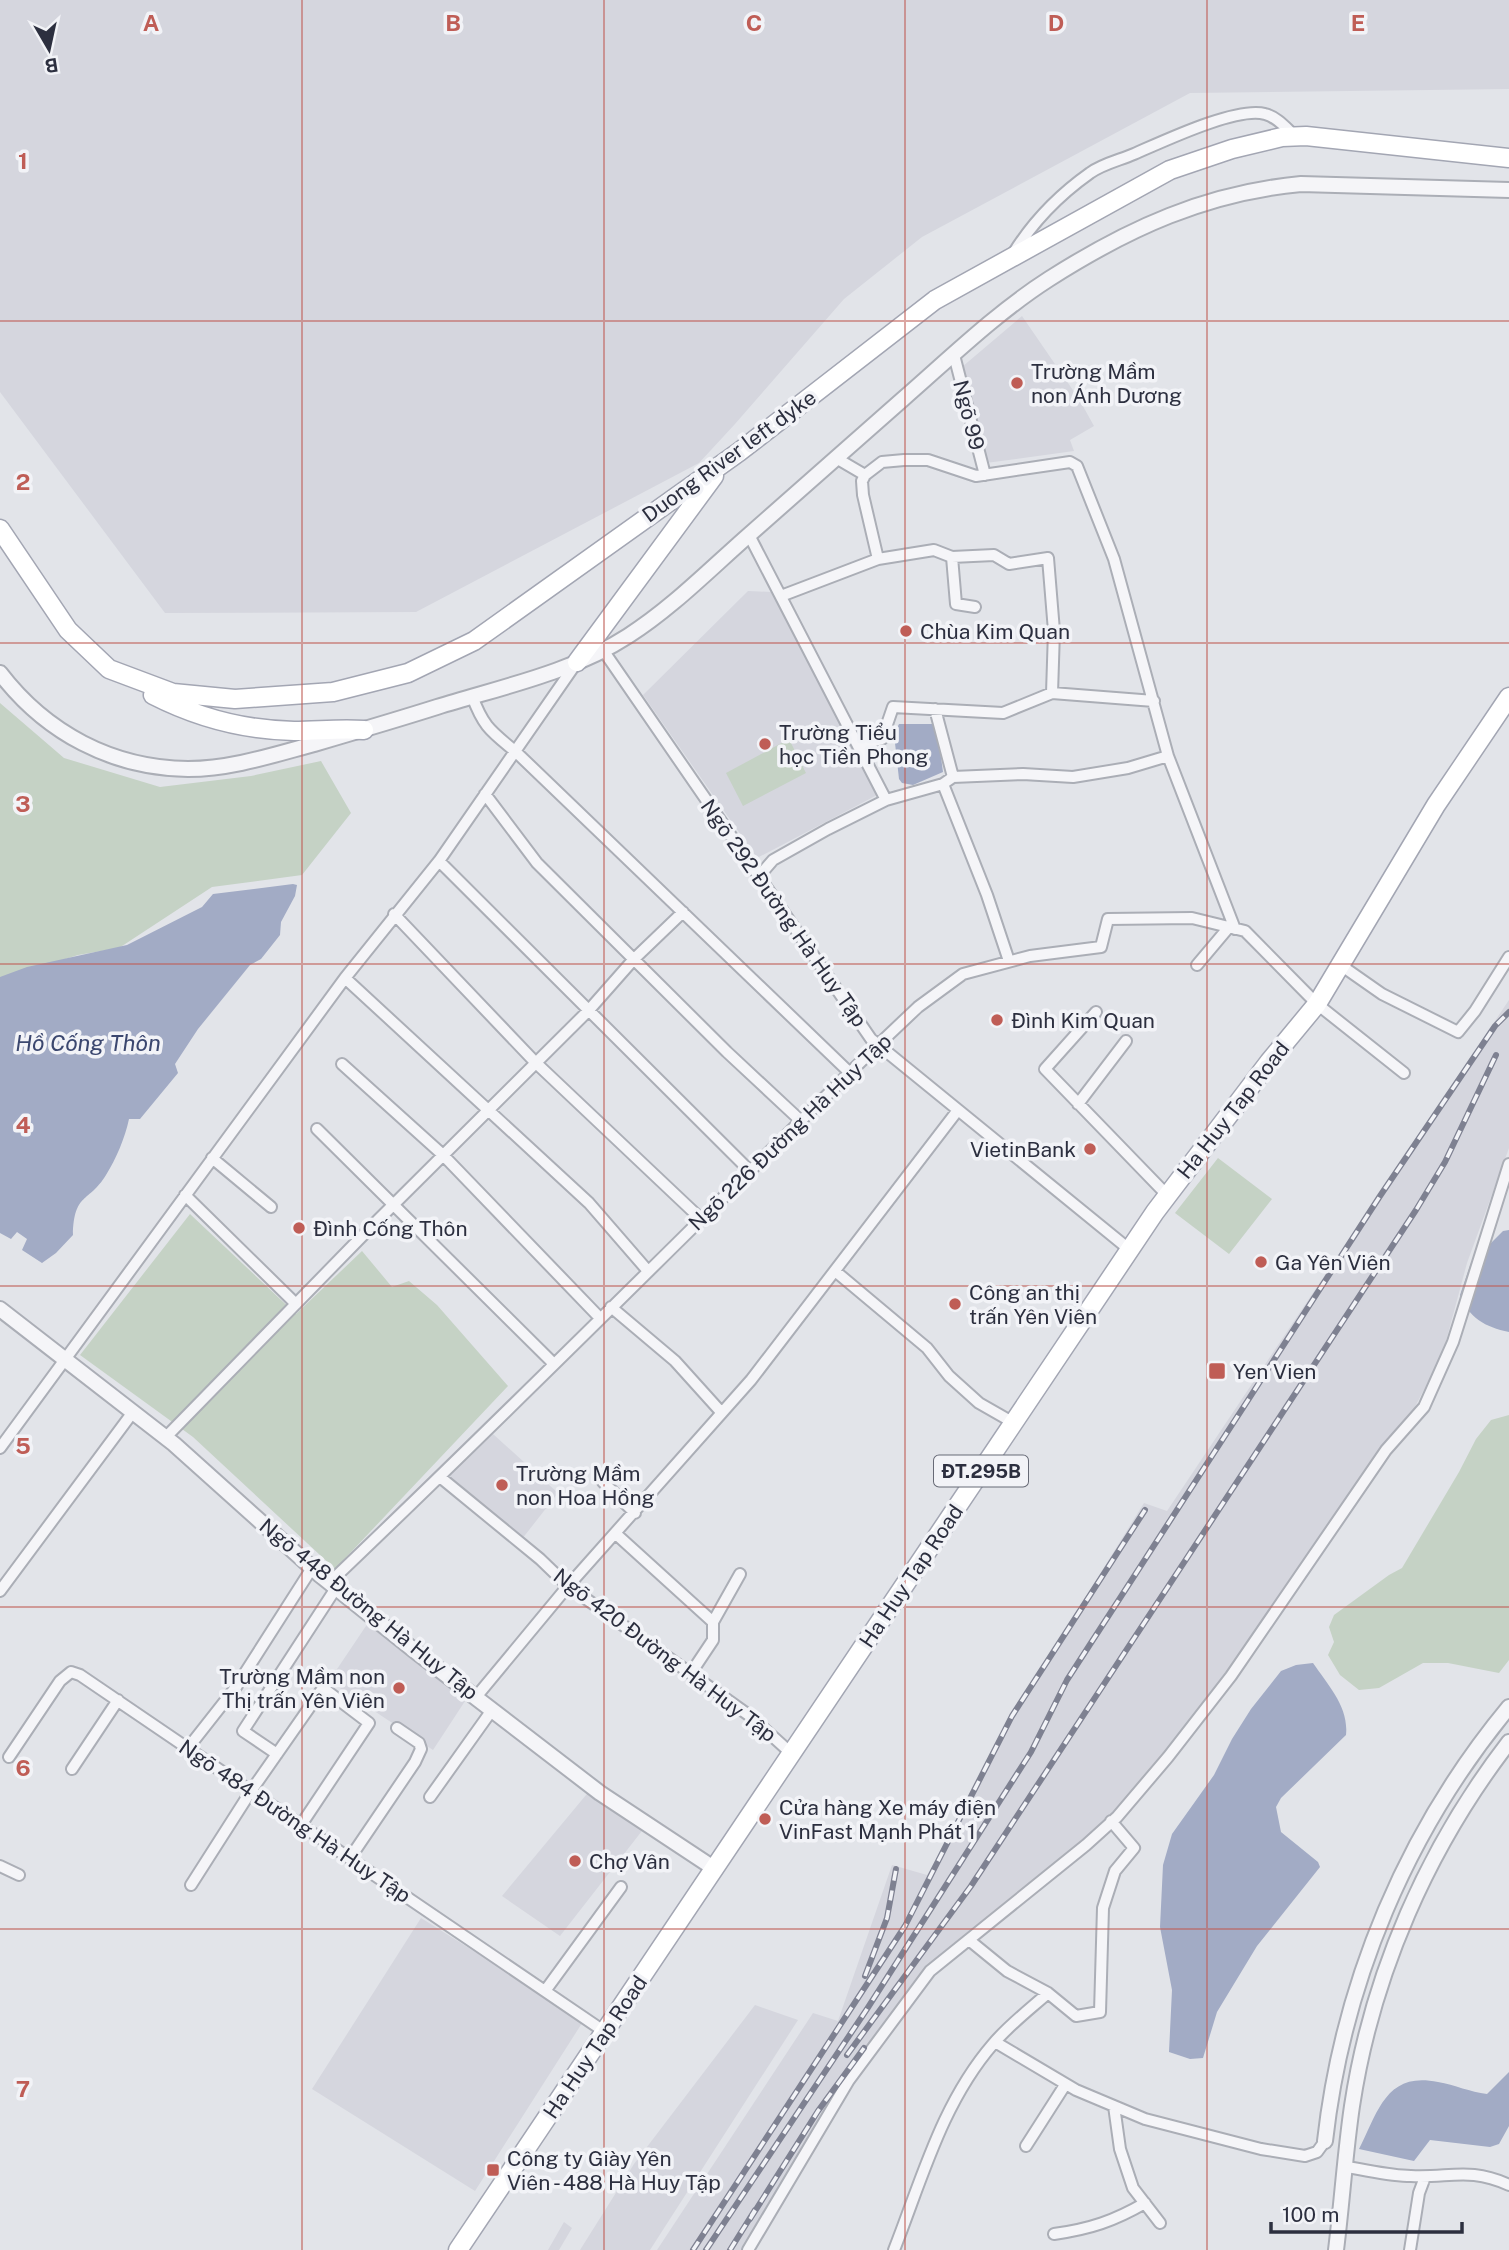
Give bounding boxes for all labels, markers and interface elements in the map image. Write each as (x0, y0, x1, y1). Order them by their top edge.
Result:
text: A (143, 9, 160, 36)
text: B (445, 9, 461, 36)
text: C (746, 9, 762, 36)
text: D (1048, 9, 1064, 36)
text: E (1351, 9, 1365, 36)
north arrow (14, 14, 84, 84)
text: B (44, 54, 60, 78)
text: 1 (18, 147, 28, 174)
place label: Trường Mầm non Ánh Dương (1031, 359, 1182, 408)
marker: Trường Mầm non Ánh Dương (1009, 375, 1025, 391)
street label: Ngõ 99 (948, 377, 990, 453)
street label: Duong River left dyke (637, 385, 821, 527)
text: 2 (16, 468, 30, 495)
place label: Chùa Kim Quan (920, 619, 1070, 644)
marker: Chùa Kim Quan (898, 623, 914, 639)
place label: Trường Tiểu học Tiền Phong (779, 720, 929, 769)
marker: Trường Tiểu học Tiền Phong (757, 736, 773, 752)
text: 3 (15, 790, 31, 817)
street label: Ngõ 292 Đường Hà Huy Tập (696, 794, 872, 1032)
place label: Đình Kim Quan (1011, 1008, 1155, 1033)
marker: Đình Kim Quan (989, 1012, 1005, 1028)
water label: Hồ Cống Thôn (15, 1029, 161, 1056)
street label: Ngõ 226 Đường Hà Huy Tập (683, 1029, 897, 1235)
street label: Ha Huy Tap Road (1172, 1036, 1294, 1184)
text: 4 (15, 1111, 31, 1138)
place label: VietinBank (970, 1137, 1076, 1162)
marker: VietinBank (1082, 1141, 1098, 1157)
place label: Đình Cống Thôn (313, 1216, 468, 1241)
marker: Đình Cống Thôn (291, 1220, 307, 1236)
place label: Ga Yên Viên (1275, 1250, 1391, 1275)
marker: Ga Yên Viên (1253, 1254, 1269, 1270)
place label: Công an thị trấn Yên Viên (969, 1280, 1097, 1329)
marker: Công an thị trấn Yên Viên (947, 1296, 963, 1312)
place label: Yen Vien (1233, 1359, 1316, 1384)
marker: Yen Vien (1207, 1361, 1227, 1381)
text: 5 (15, 1432, 31, 1459)
road number: ĐT.295B (934, 1456, 1028, 1486)
place label: Trường Mầm non Hoa Hồng (516, 1461, 655, 1510)
marker: Trường Mầm non Hoa Hồng (494, 1477, 510, 1493)
street label: Ha Huy Tap Road (854, 1500, 968, 1652)
street label: Ngõ 448 Đường Hà Huy Tập (255, 1513, 483, 1705)
street label: Ngõ 420 Đường Hà Huy Tập (549, 1563, 781, 1747)
place label: Trường Mầm non Thị trấn Yên Viên (219, 1664, 385, 1713)
marker: Trường Mầm non Thị trấn Yên Viên (391, 1680, 407, 1696)
street label: Ngõ 484 Đường Hà Huy Tập (174, 1734, 416, 1908)
text: 6 (15, 1754, 31, 1781)
place label: Cửa hàng Xe máy điện VinFast Mạnh Phát 1 (779, 1795, 996, 1844)
marker: Cửa hàng Xe máy điện VinFast Mạnh Phát 1 (757, 1811, 773, 1827)
place label: Chợ Vân (589, 1849, 670, 1874)
marker: Chợ Vân (567, 1853, 583, 1869)
street label: Ha Huy Tap Road (538, 1971, 652, 2123)
text: 7 (16, 2075, 30, 2102)
place label: Công ty Giày Yên Viên - 488 Hà Huy Tập (507, 2146, 721, 2195)
marker: Công ty Giày Yên Viên - 488 Hà Huy Tập (485, 2162, 501, 2178)
scale bar (1271, 2190, 1462, 2234)
text: 100 m (1282, 2202, 1339, 2227)

